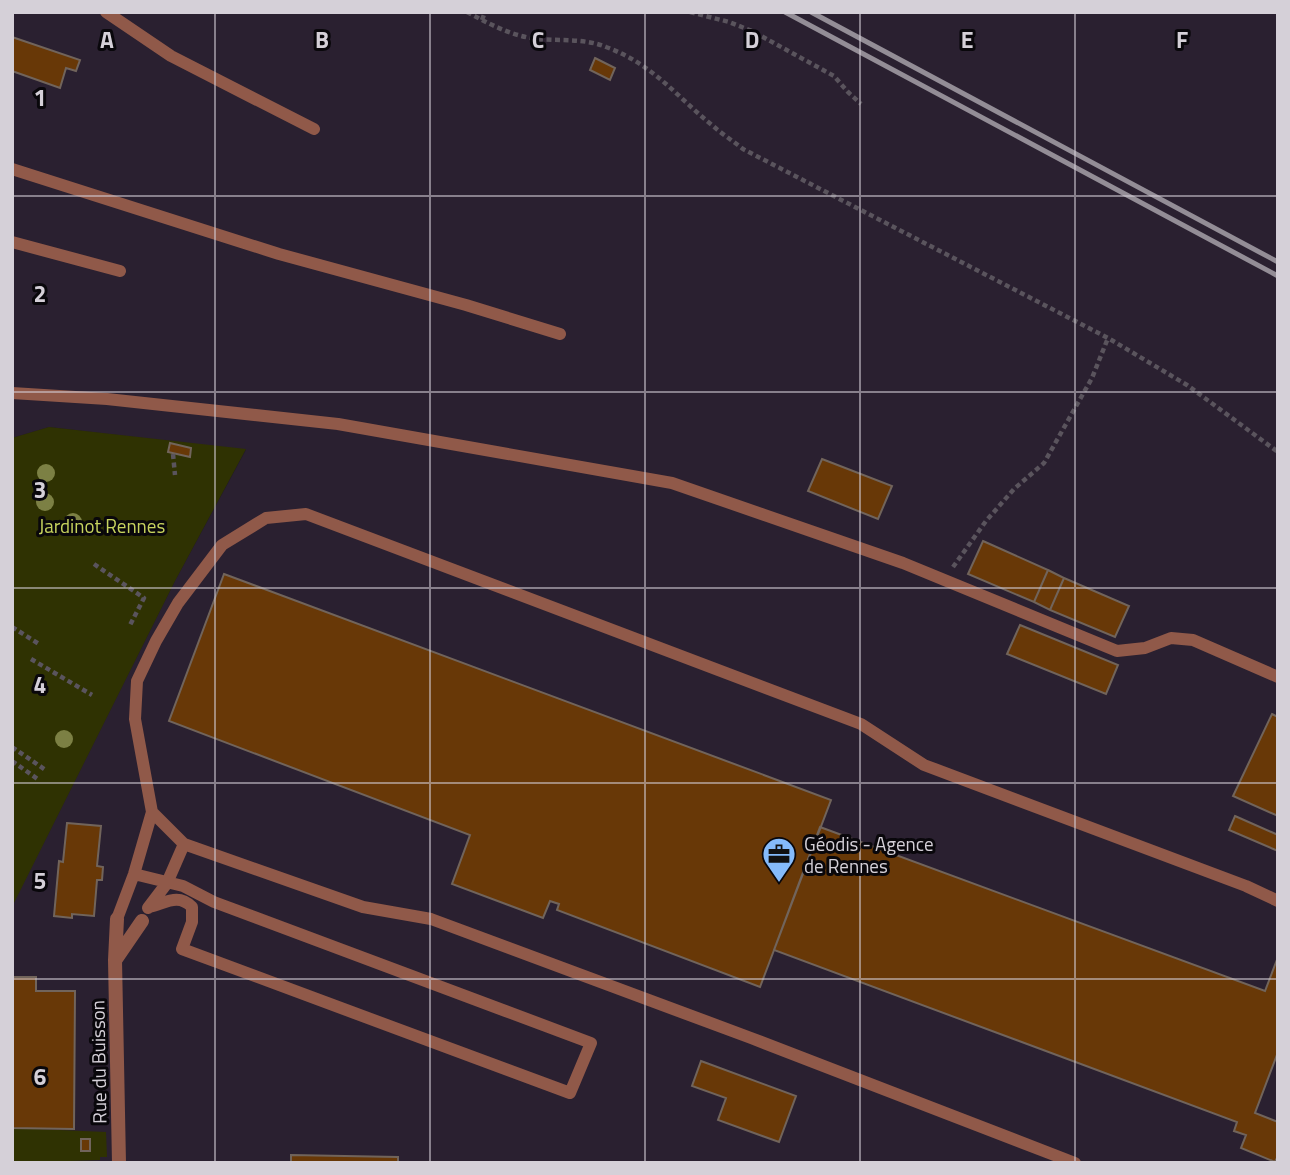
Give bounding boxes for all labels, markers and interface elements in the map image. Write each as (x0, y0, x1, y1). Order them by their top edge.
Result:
text: A (100, 22, 114, 57)
text: B (315, 22, 329, 57)
text: C (532, 22, 544, 57)
text: D (745, 22, 759, 57)
text: E (961, 22, 973, 57)
text: F (1176, 22, 1188, 57)
text: 1 (34, 80, 46, 115)
text: 2 (34, 276, 46, 311)
text: 3 (34, 472, 46, 507)
park label: Jardinot Rennes (39, 511, 165, 540)
text: 4 (34, 667, 46, 702)
place label: Géodis - Agence de Rennes (804, 829, 934, 880)
office icon: Géodis - Agence de Rennes (760, 835, 798, 884)
text: 5 (34, 863, 46, 898)
street label: Rue du Buisson (82, 1000, 114, 1124)
text: 6 (34, 1059, 47, 1094)

